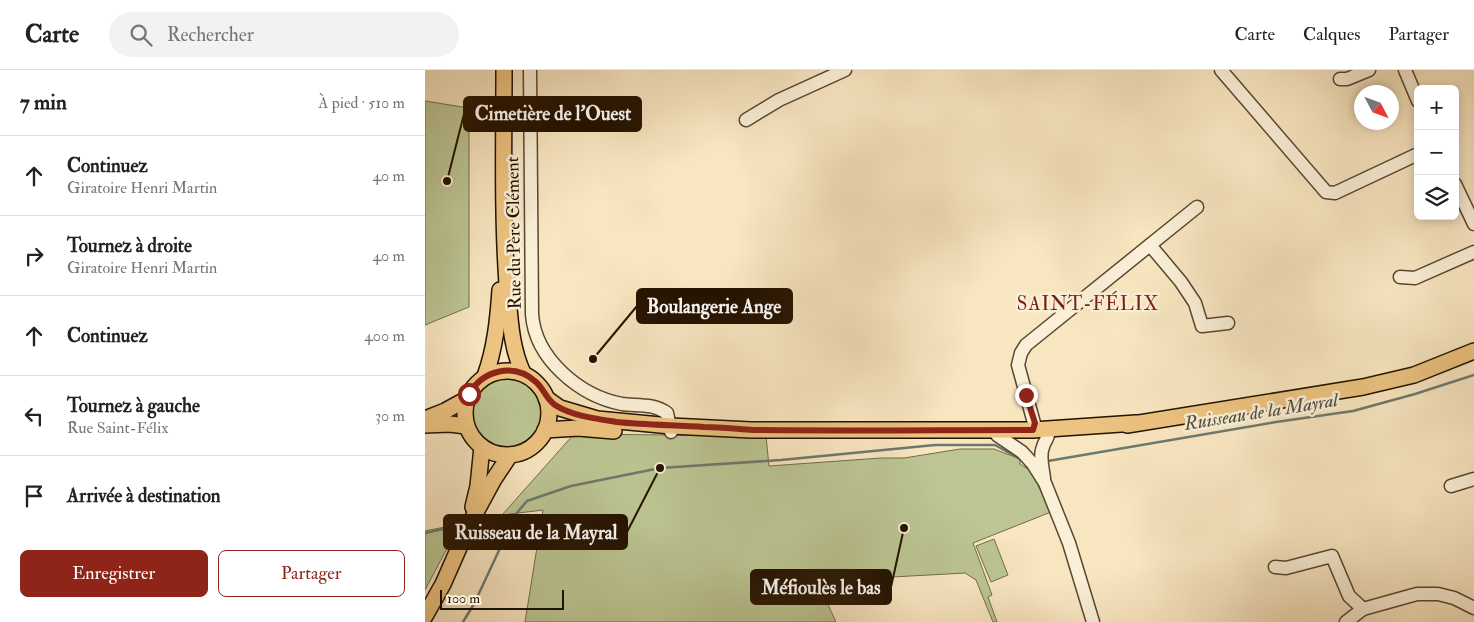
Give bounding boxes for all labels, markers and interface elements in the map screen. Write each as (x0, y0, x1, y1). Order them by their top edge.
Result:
search box (109, 12, 459, 57)
text: Carte (25, 19, 79, 50)
icon: search (127, 21, 155, 49)
text: Rechercher (167, 23, 254, 47)
text: Carte (1234, 23, 1275, 46)
text: Calques (1303, 23, 1360, 46)
text: Partager (1388, 23, 1449, 46)
north arrow (1354, 85, 1399, 130)
map controls (1414, 85, 1459, 220)
button: + (1414, 85, 1459, 130)
text: 7 min (20, 89, 67, 116)
text: À pied · 510 m (318, 93, 405, 113)
callout: Cimetière de l'Ouest (464, 97, 641, 131)
text: Cimetière de l'Ouest (475, 102, 632, 126)
button: − (1414, 130, 1459, 175)
text: Continuez (67, 154, 148, 178)
street label: Rue du Père Clément (501, 156, 527, 310)
icon: ahead (20, 162, 48, 190)
text: 40 m (372, 166, 405, 186)
button: layers (1414, 175, 1459, 220)
text: Giratoire Henri Martin (67, 178, 217, 198)
text: Tournez à droite (67, 234, 192, 258)
icon: right (20, 242, 48, 270)
text: 40 m (372, 246, 405, 266)
text: Giratoire Henri Martin (67, 258, 217, 278)
callout: Boulangerie Ange (637, 289, 792, 323)
district label: SAINT-FÉLIX (1017, 290, 1159, 316)
text: Boulangerie Ange (647, 295, 781, 320)
icon: ahead (20, 322, 48, 350)
text: Continuez (67, 324, 148, 348)
text: 400 m (364, 326, 405, 346)
route start (458, 383, 481, 406)
route end (1015, 384, 1038, 407)
water label: Ruisseau de la Mayral (1182, 388, 1341, 436)
text: Tournez à gauche (67, 394, 200, 418)
icon: left (20, 402, 48, 430)
text: 30 m (375, 406, 405, 426)
text: Rue Saint-Félix (67, 418, 168, 438)
icon: arrive (20, 482, 48, 510)
text: Arrivée à destination (67, 484, 221, 508)
callout: Ruisseau de la Mayral (444, 515, 627, 549)
text: Ruisseau de la Mayral (455, 521, 618, 546)
button: Enregistrer (20, 550, 208, 597)
button: Partager (218, 550, 405, 597)
callout: Méfioulès le bas (751, 570, 891, 604)
text: Méfioulès le bas (760, 576, 881, 600)
scale bar (440, 587, 564, 610)
text: 100 m (447, 590, 480, 607)

